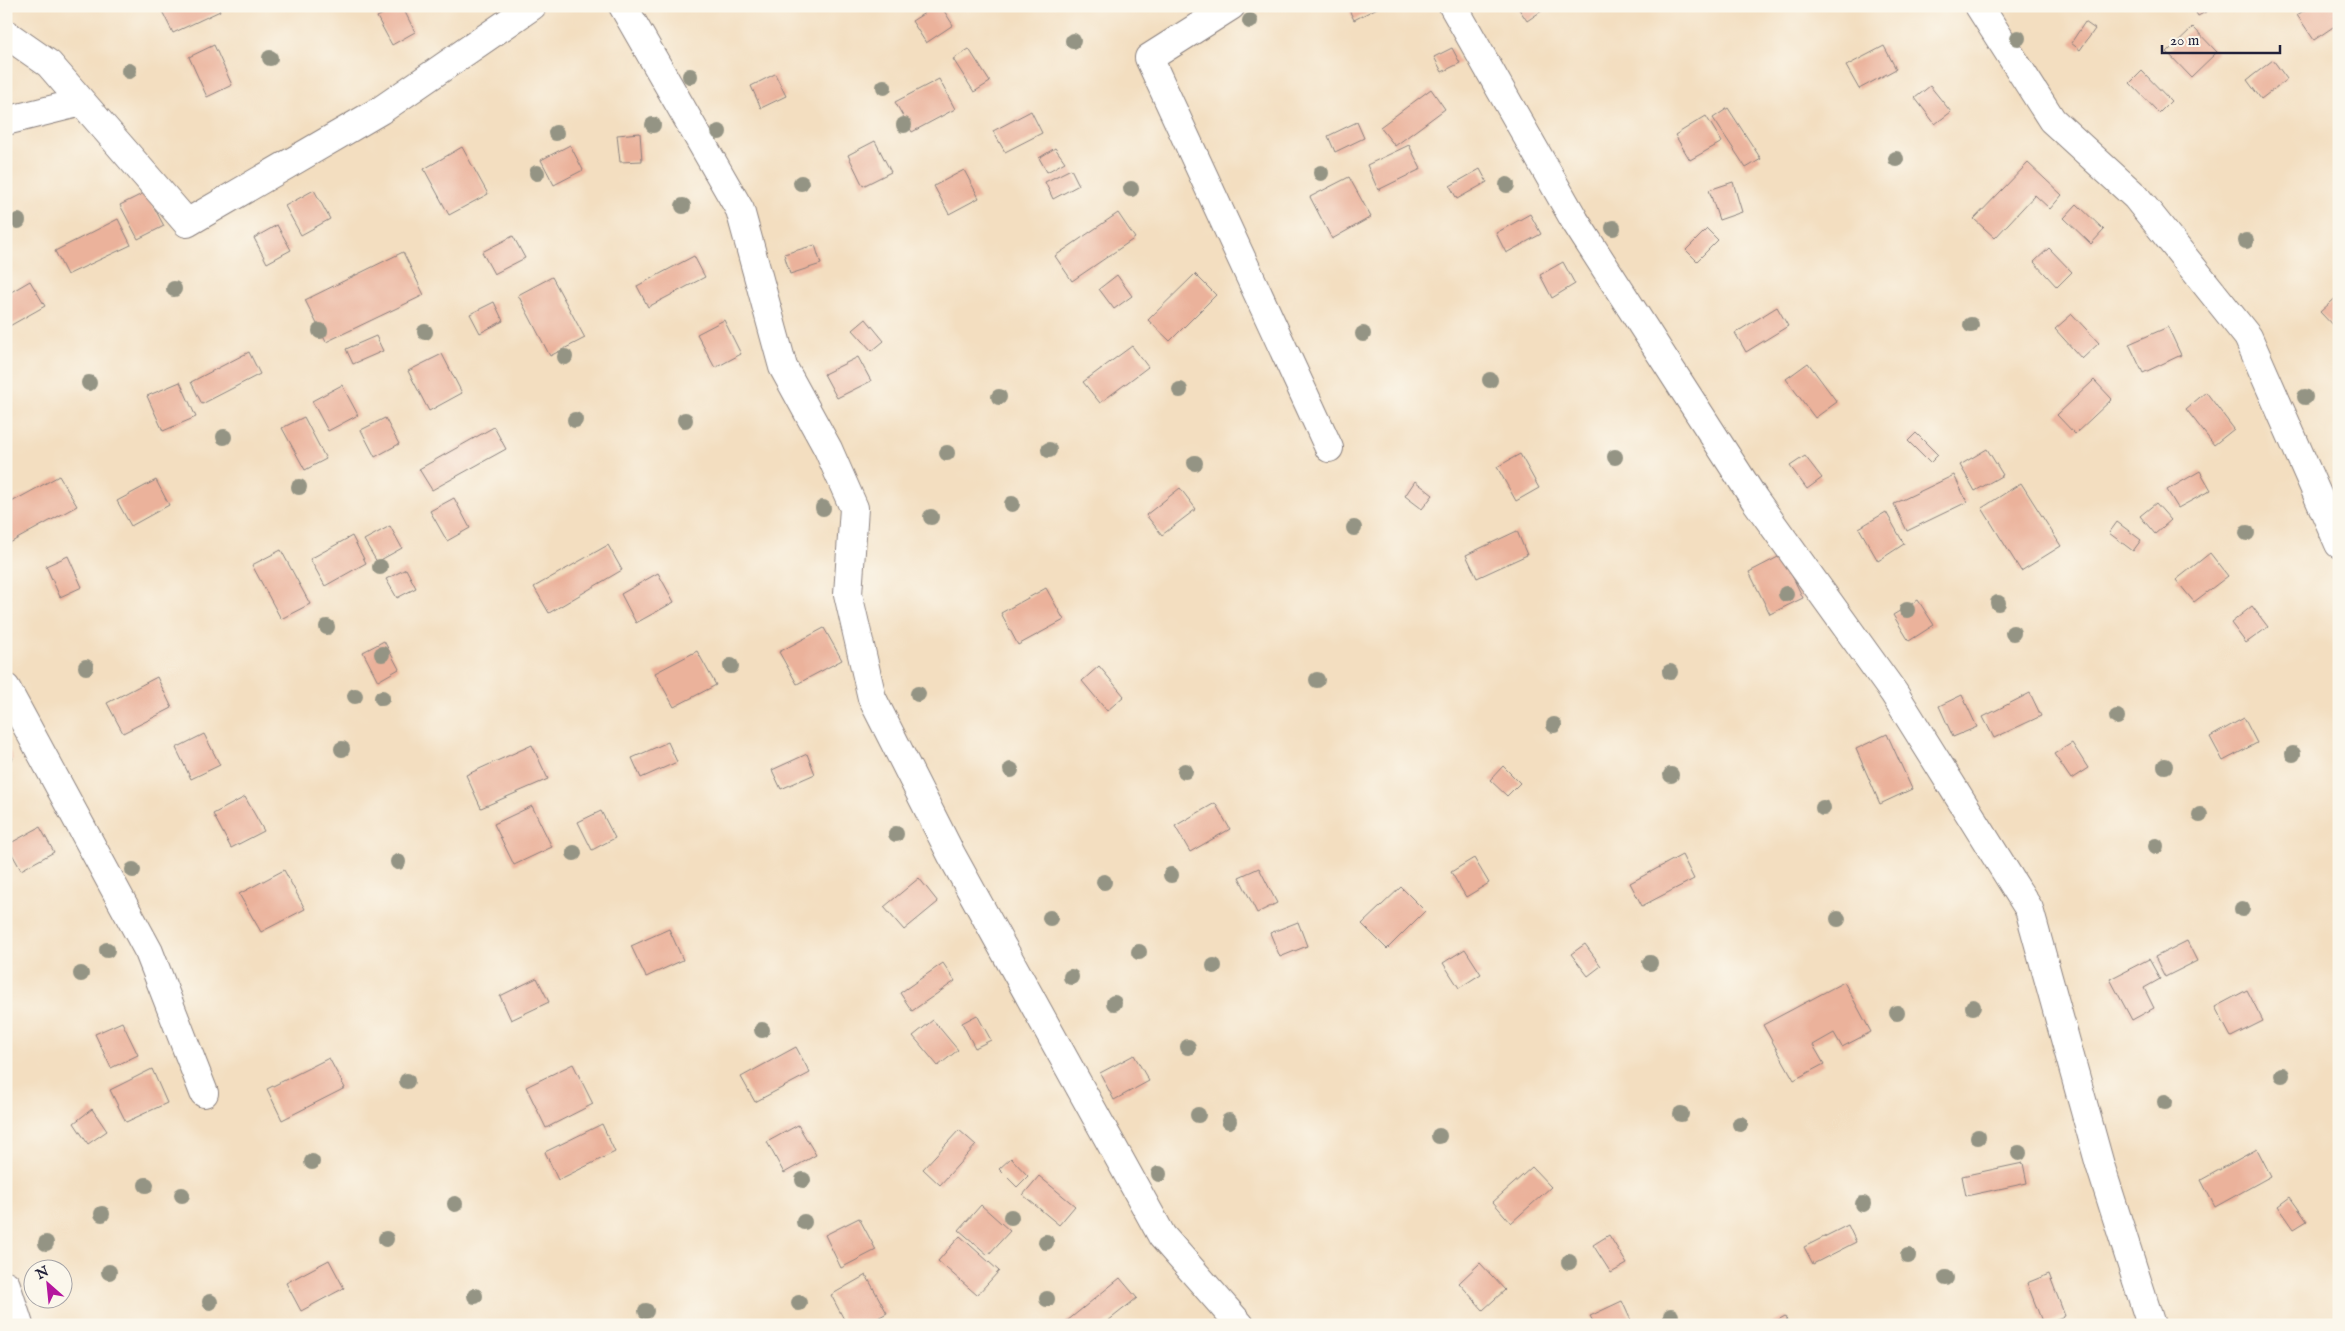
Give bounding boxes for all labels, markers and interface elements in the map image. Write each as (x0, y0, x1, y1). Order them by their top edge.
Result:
scale bar (2162, 22, 2280, 54)
text: 20 m (2170, 31, 2200, 50)
north arrow (22, 1258, 72, 1308)
text: N (32, 1263, 52, 1285)

